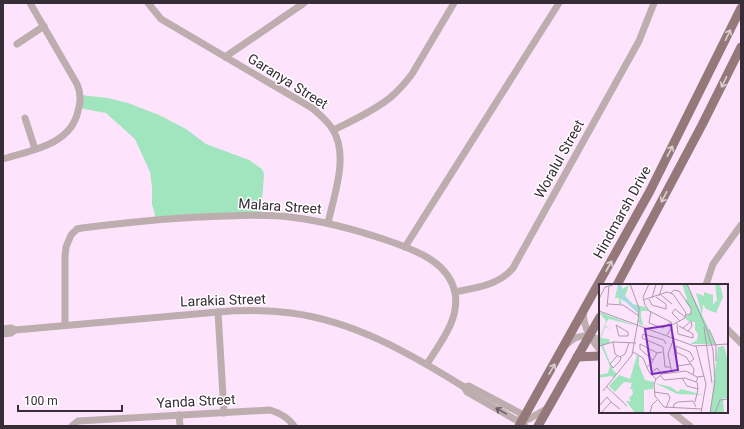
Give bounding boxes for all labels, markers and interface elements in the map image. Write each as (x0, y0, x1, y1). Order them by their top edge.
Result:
one-way arrow (725, 29, 732, 41)
street label: Garanya Street (245, 50, 331, 112)
one-way arrow (719, 76, 727, 88)
street label: Woralul Street (531, 117, 587, 201)
one-way arrow (667, 145, 675, 157)
street label: Hindmarsh Drive (590, 163, 654, 261)
one-way arrow (659, 191, 667, 203)
street label: Malara Street (238, 195, 323, 217)
one-way arrow (605, 260, 613, 272)
inset map (599, 284, 728, 413)
street label: Larakia Street (180, 290, 267, 309)
one-way arrow (548, 363, 556, 375)
scale bar (18, 387, 122, 413)
street label: Yanda Street (156, 391, 236, 411)
text: 100 m (24, 394, 58, 408)
one-way arrow (495, 407, 507, 415)

